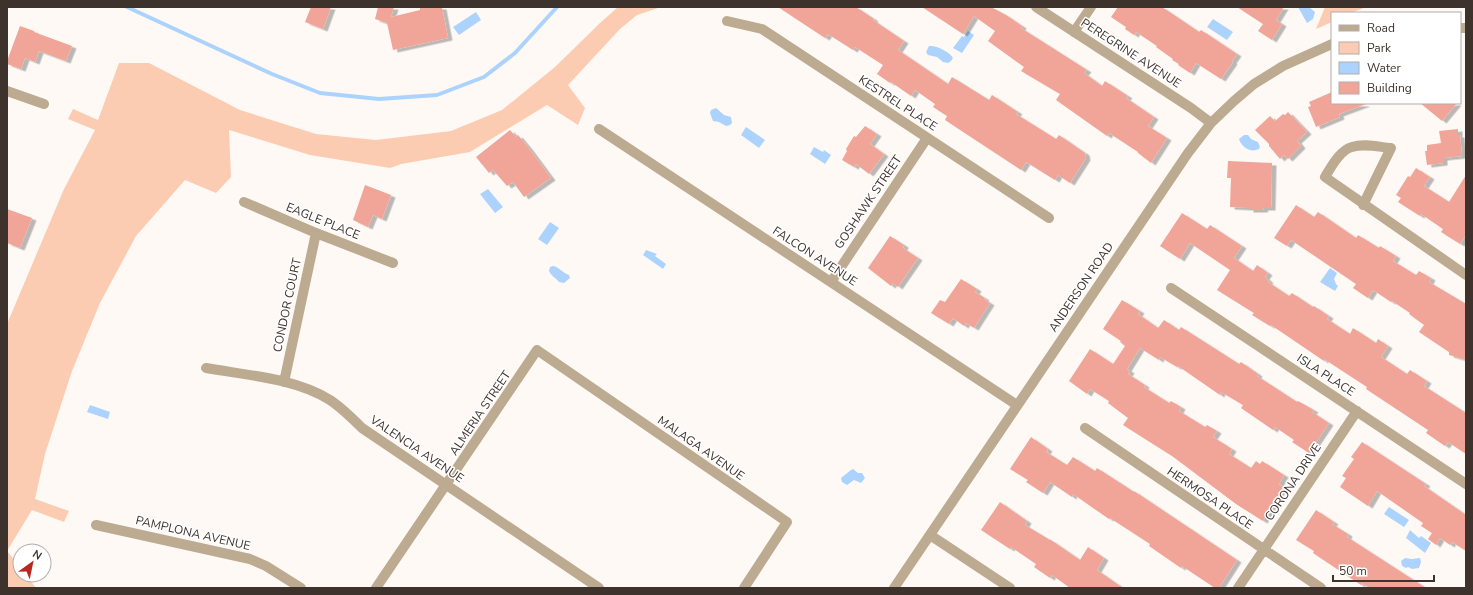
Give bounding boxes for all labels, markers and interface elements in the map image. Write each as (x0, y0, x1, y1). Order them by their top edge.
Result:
legend (1331, 12, 1461, 104)
street label: PEREGRINE AVENUE (1078, 15, 1184, 91)
text: Road (1367, 20, 1395, 36)
text: Park (1367, 40, 1392, 56)
text: Water (1367, 60, 1401, 76)
street label: KESTREL PLACE (855, 72, 941, 134)
text: Building (1367, 80, 1412, 96)
street label: GOSHAWK STREET (831, 151, 906, 252)
street label: EAGLE PLACE (284, 199, 362, 243)
street label: FALCON AVENUE (770, 223, 860, 289)
street label: ANDERSON ROAD (1045, 239, 1117, 335)
street label: CONDOR COURT (269, 256, 305, 354)
street label: ISLA PLACE (1294, 350, 1358, 400)
street label: ALMERIA STREET (446, 367, 515, 458)
street label: VALENCIA AVENUE (366, 411, 467, 486)
street label: MALAGA AVENUE (654, 412, 748, 484)
street label: CORONA DRIVE (1261, 440, 1325, 524)
street label: HERMOSA PLACE (1164, 463, 1256, 533)
street label: PAMPLONA AVENUE (134, 512, 252, 554)
north arrow (12, 543, 52, 583)
text: N (30, 547, 45, 564)
scale bar (1333, 557, 1434, 583)
text: 50 m (1339, 563, 1367, 579)

